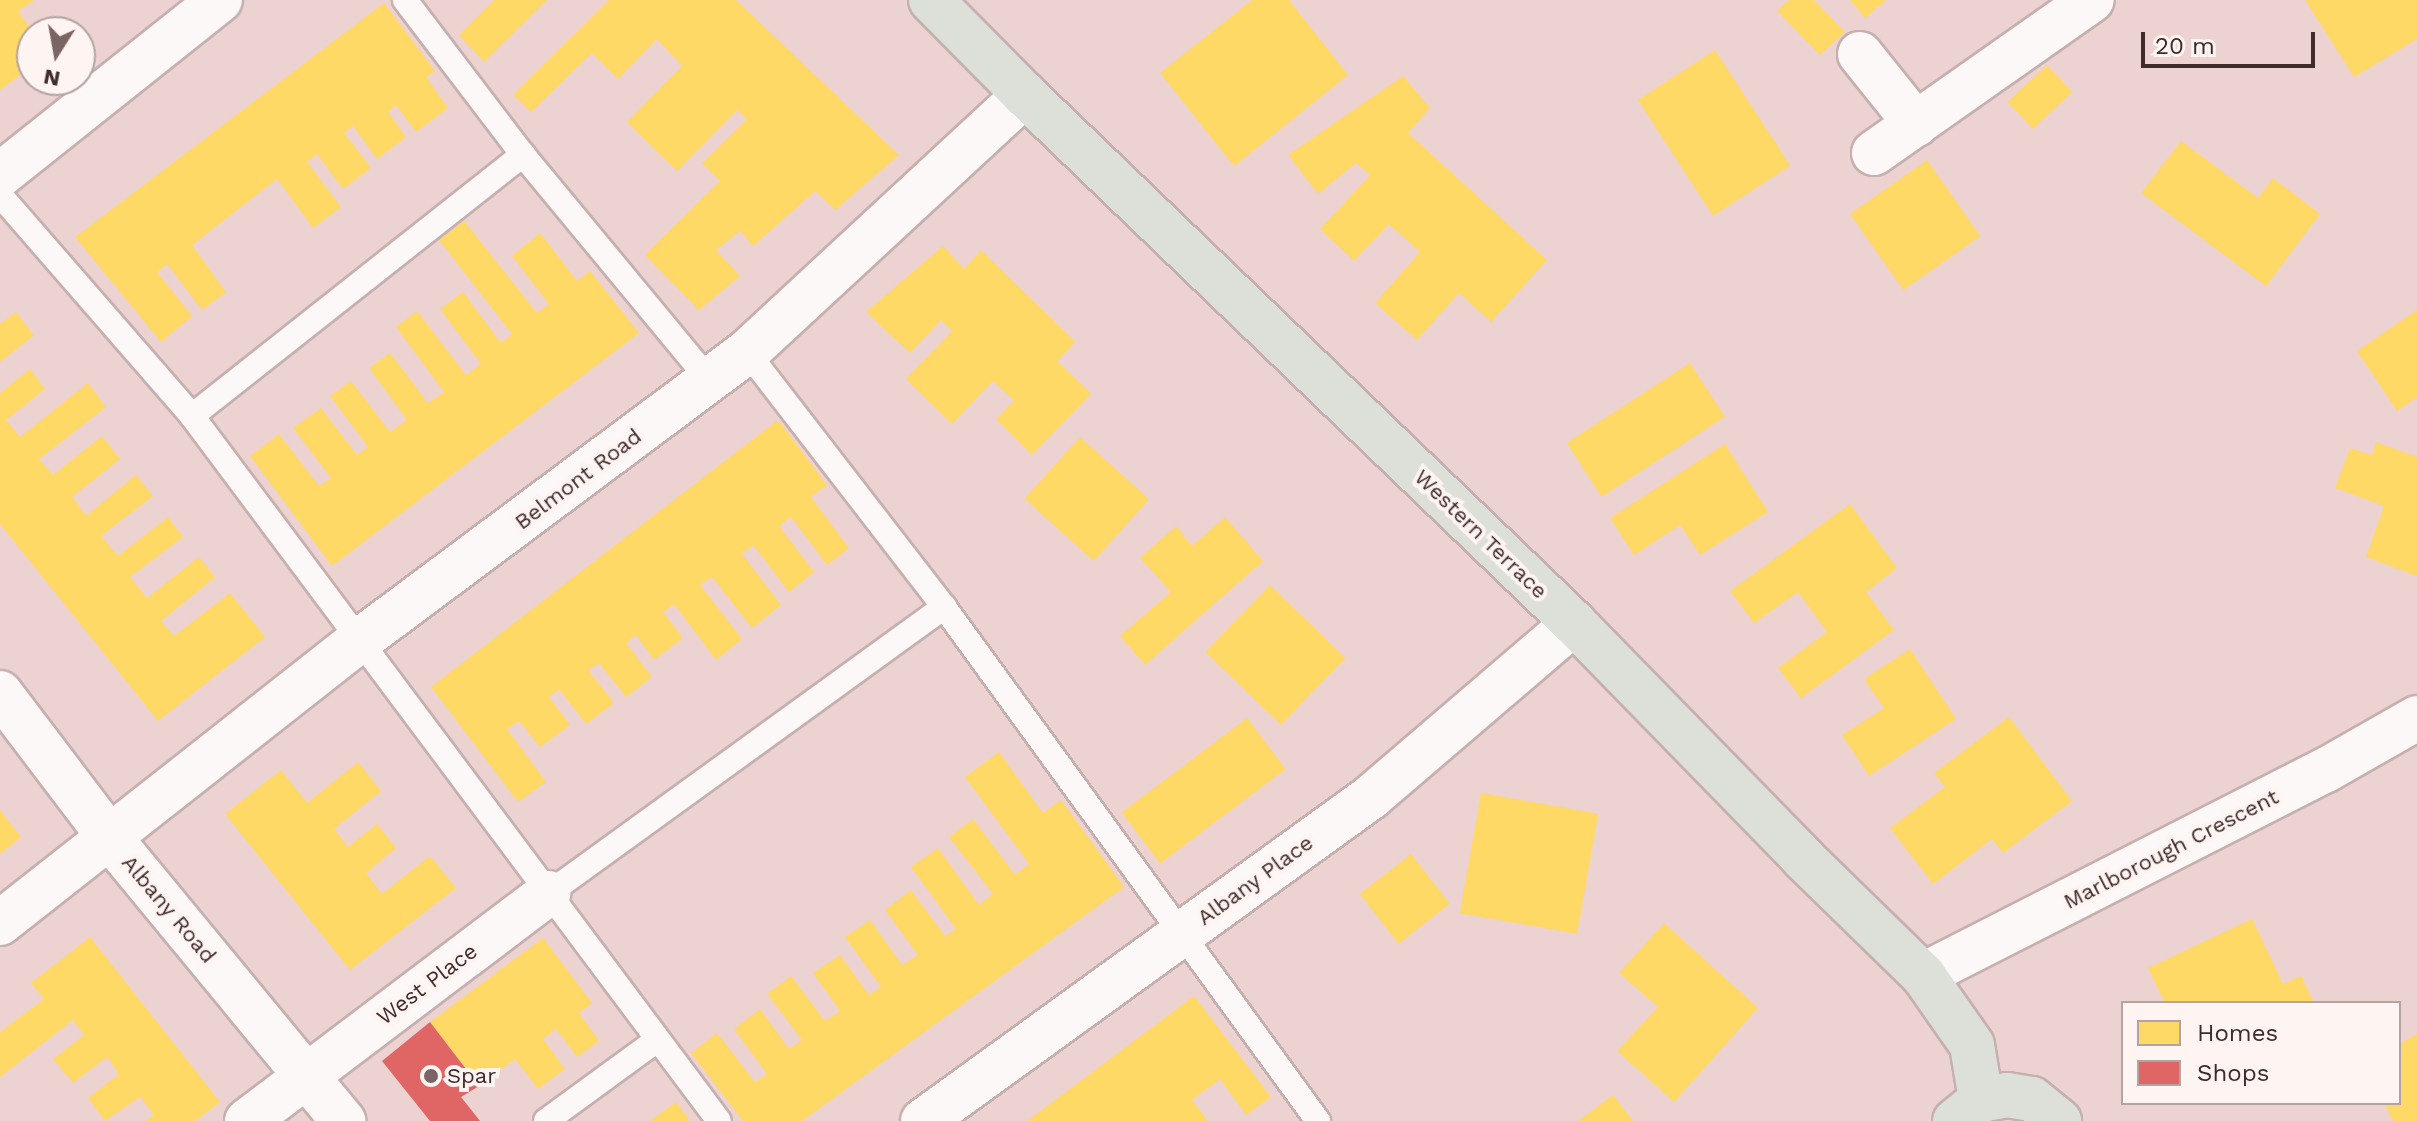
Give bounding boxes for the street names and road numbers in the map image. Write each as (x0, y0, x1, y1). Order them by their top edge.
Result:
street label: Belmont Road (509, 423, 647, 535)
street label: Western Terrace (1409, 464, 1553, 604)
street label: Marlborough Crescent (2059, 783, 2283, 915)
street label: Albany Place (1192, 829, 1318, 931)
street label: Albany Road (116, 849, 222, 969)
street label: West Place (372, 938, 482, 1030)

